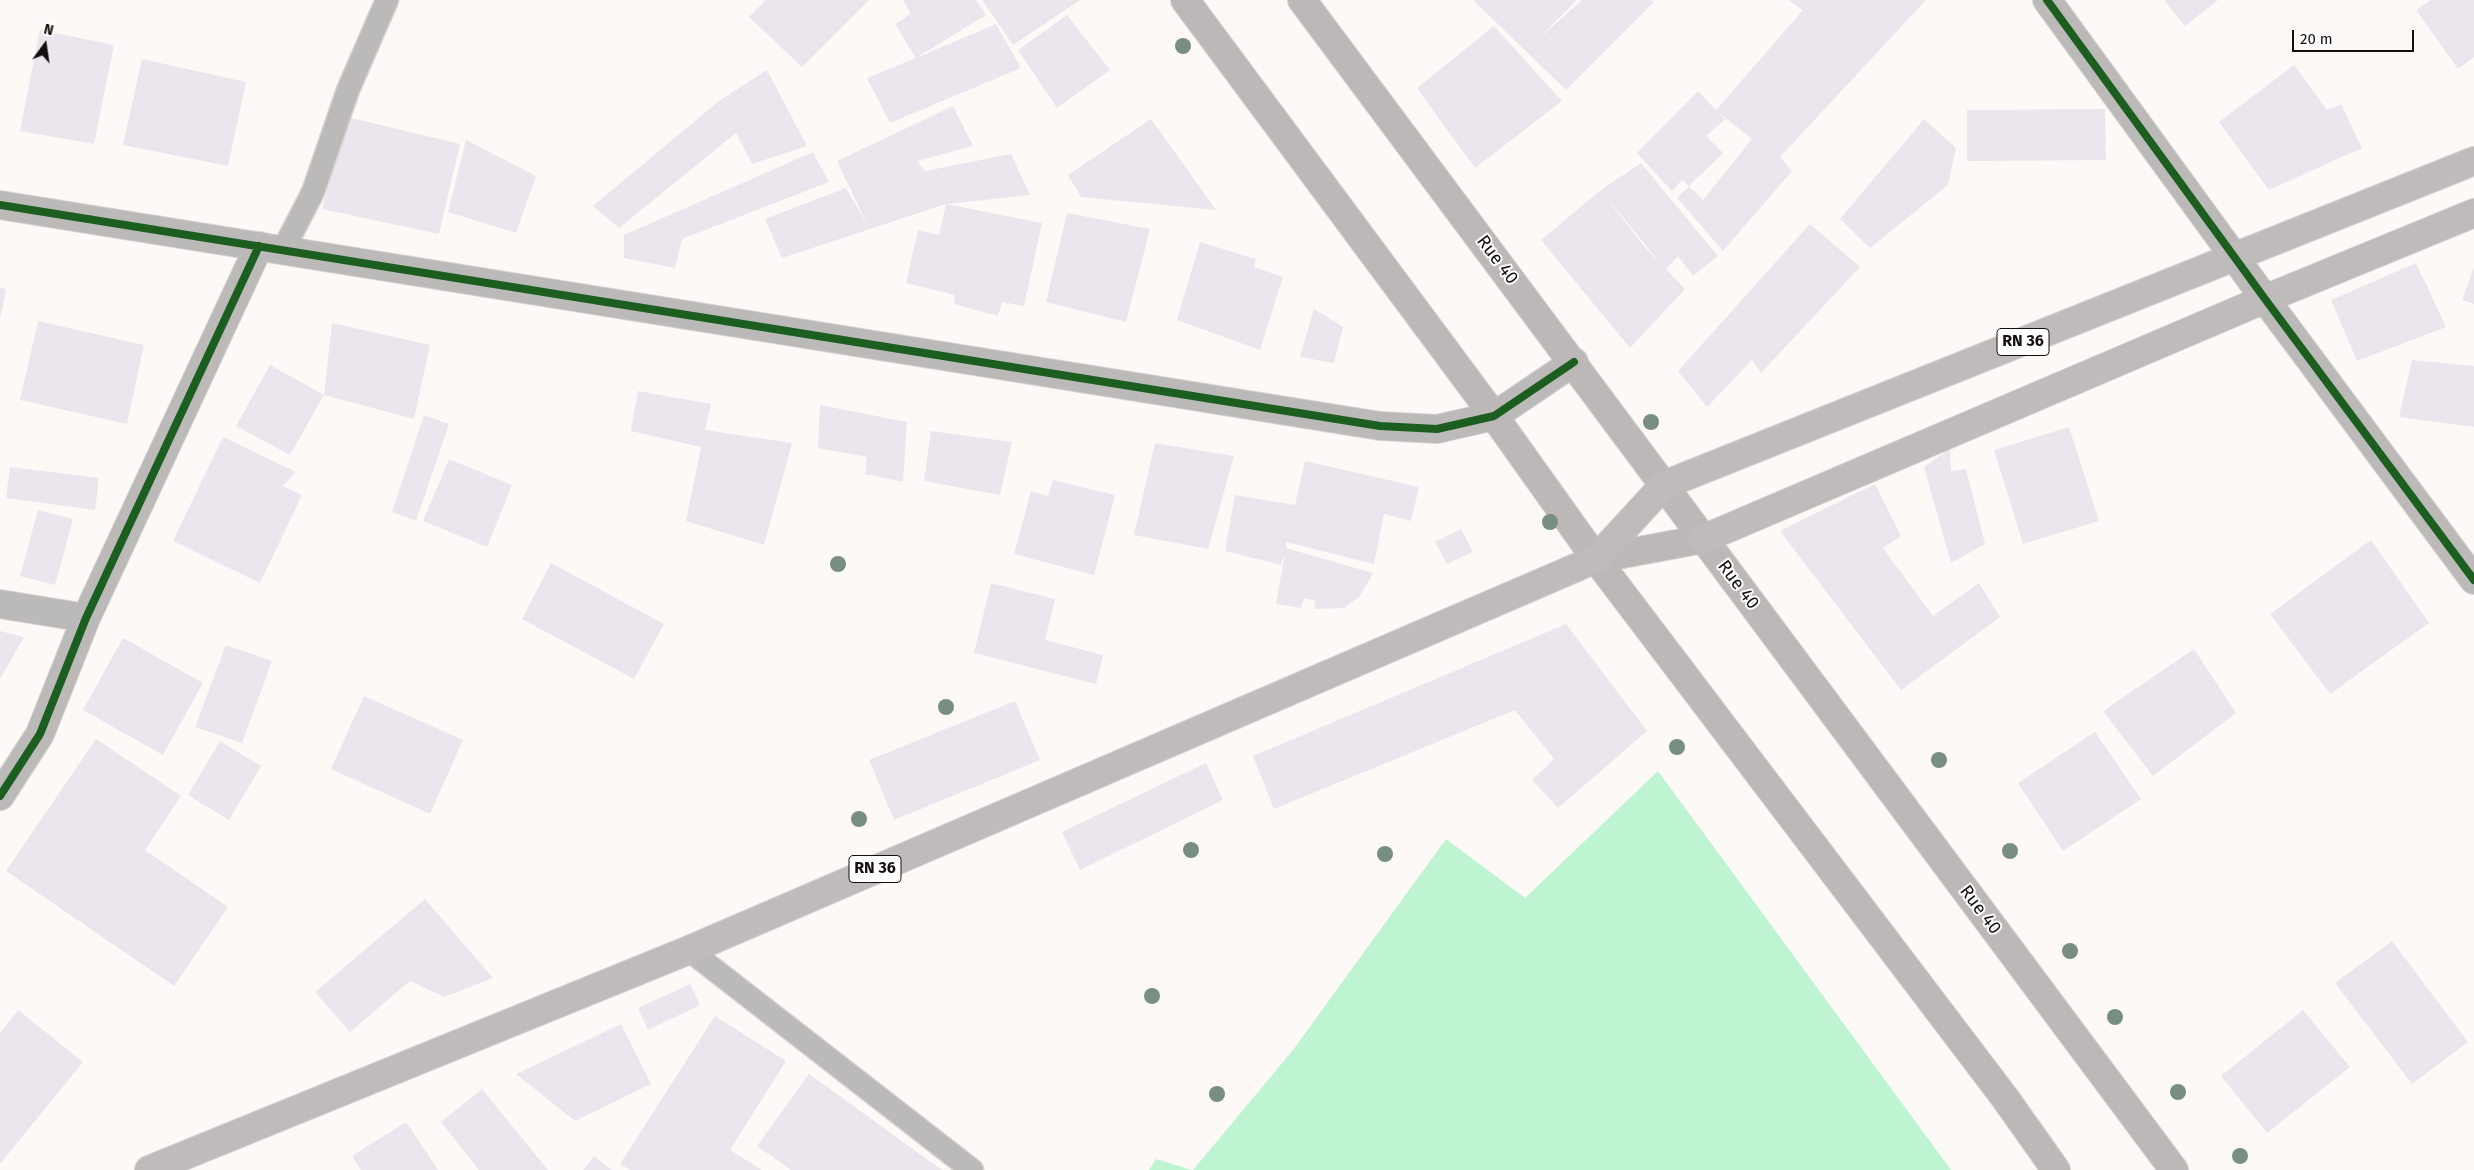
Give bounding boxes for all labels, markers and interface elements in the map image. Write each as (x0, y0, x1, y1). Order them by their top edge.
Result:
north arrow (20, 20, 70, 70)
scale bar (2294, 20, 2416, 52)
text: N (42, 21, 55, 39)
text: 20 m (2300, 30, 2333, 48)
street label: Rue 40 (1472, 231, 1522, 289)
road number: RN 36 (1997, 328, 2049, 356)
street label: Rue 40 (1713, 556, 1763, 614)
road number: RN 36 (849, 856, 901, 882)
street label: Rue 40 (1955, 881, 2005, 939)

